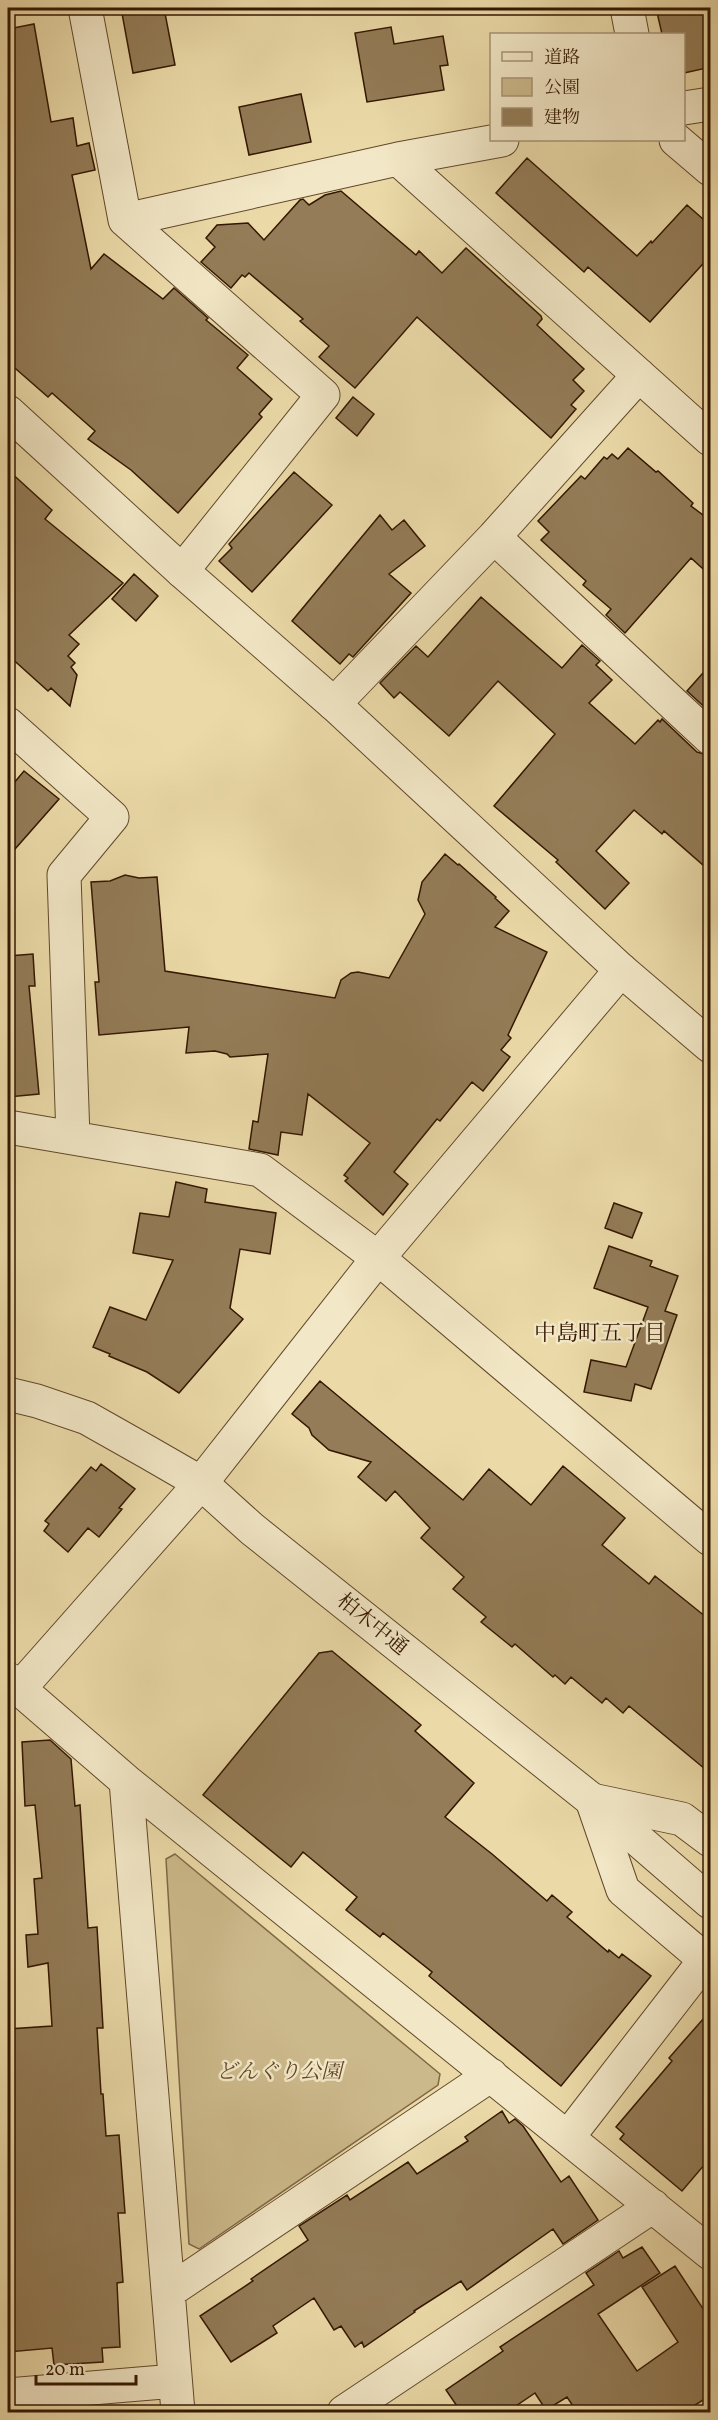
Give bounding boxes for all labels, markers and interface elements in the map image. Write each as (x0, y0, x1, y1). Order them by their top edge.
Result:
legend (490, 33, 685, 141)
text: 道路 (544, 46, 580, 71)
text: 公園 (544, 76, 580, 101)
text: 建物 (544, 106, 580, 131)
district label: 中島町五丁目 (534, 1319, 666, 1350)
street label: 柏木中通 (330, 1587, 414, 1663)
park label: どんぐり公園 (216, 2058, 345, 2087)
scale bar (36, 2348, 136, 2386)
text: 20 m (45, 2358, 85, 2383)

